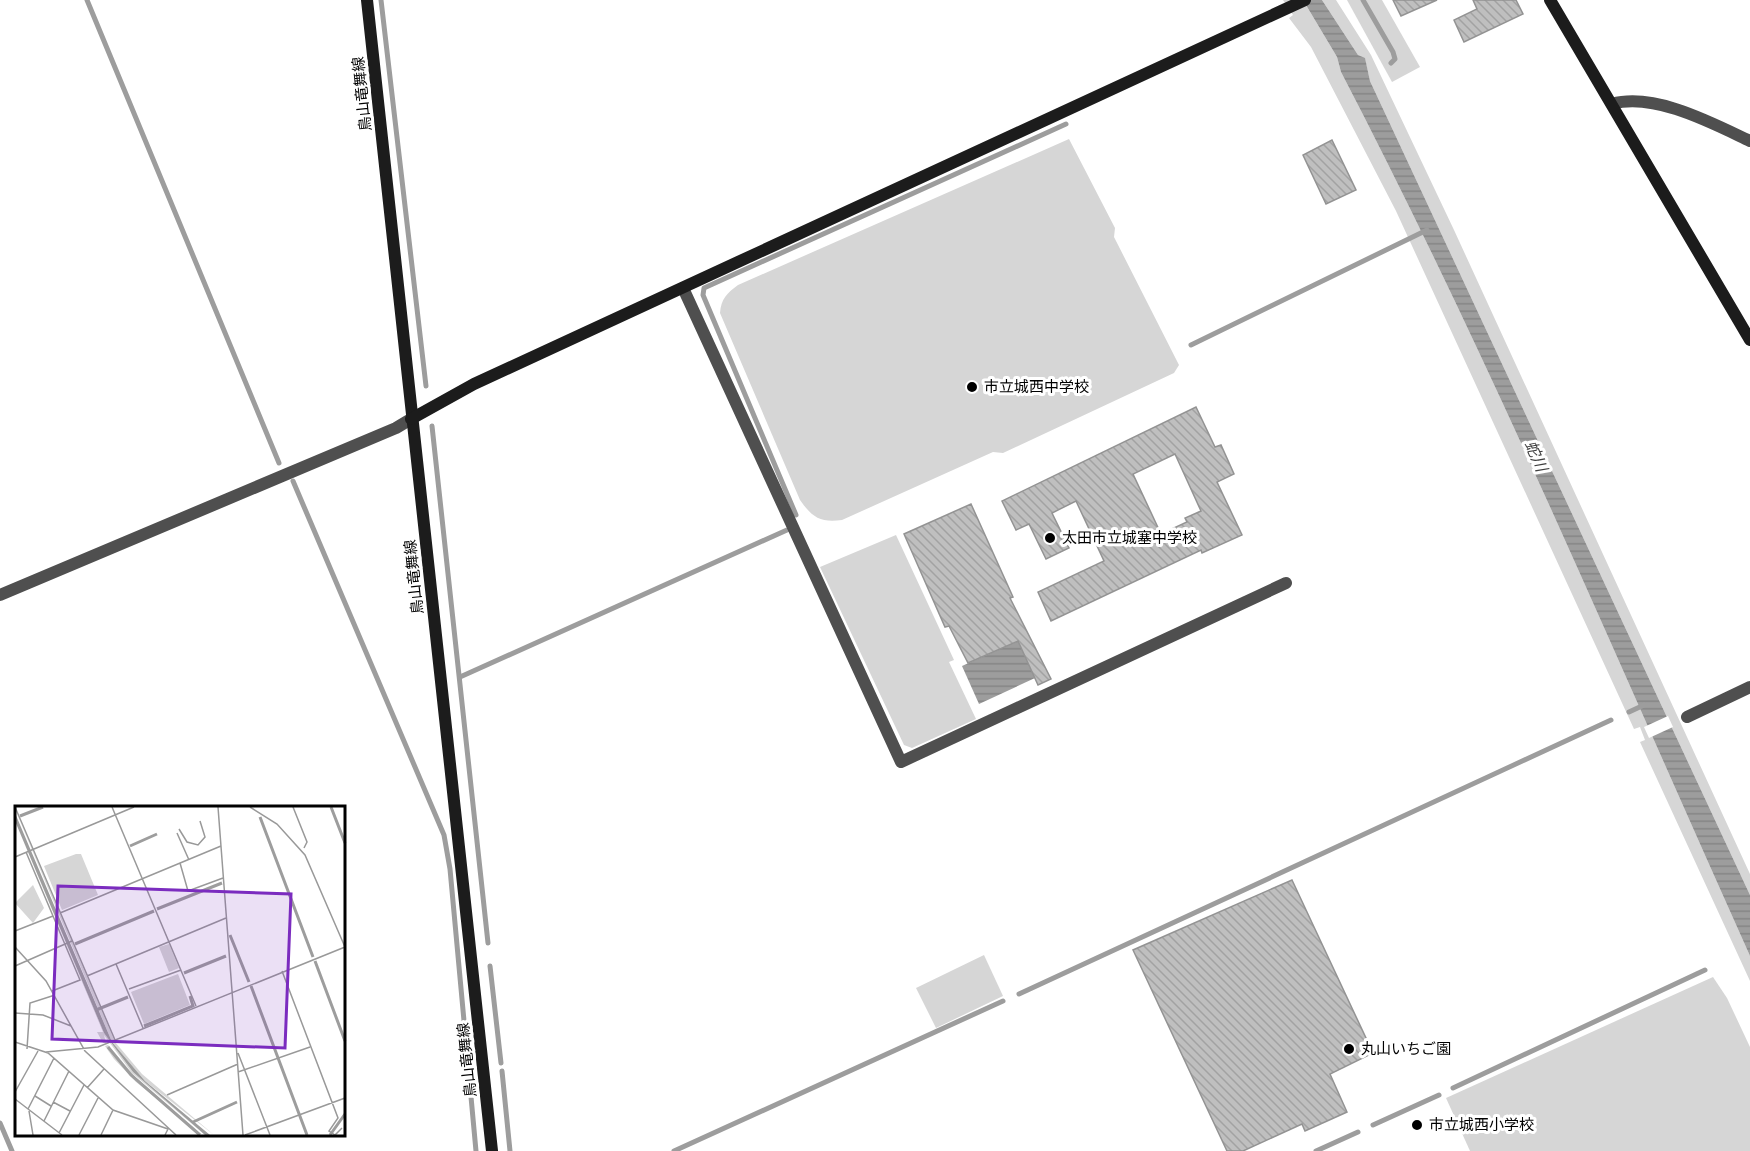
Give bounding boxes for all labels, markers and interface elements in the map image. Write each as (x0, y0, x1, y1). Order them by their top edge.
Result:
street label: 鳥山竜舞線 (349, 56, 375, 132)
place label: 市立城西中学校 (984, 378, 1089, 396)
marker: 市立城西中学校 (965, 380, 979, 394)
water label: 蛇川 (1521, 438, 1552, 476)
place label: 太田市立城塞中学校 (1062, 529, 1197, 547)
marker: 太田市立城塞中学校 (1043, 531, 1057, 545)
street label: 鳥山竜舞線 (401, 539, 427, 615)
inset map (15, 806, 345, 1136)
street label: 鳥山竜舞線 (454, 1022, 480, 1098)
place label: 丸山いちご園 (1361, 1040, 1451, 1058)
marker: 丸山いちご園 (1342, 1042, 1356, 1056)
place label: 市立城西小学校 (1429, 1116, 1534, 1134)
marker: 市立城西小学校 (1410, 1118, 1424, 1132)

